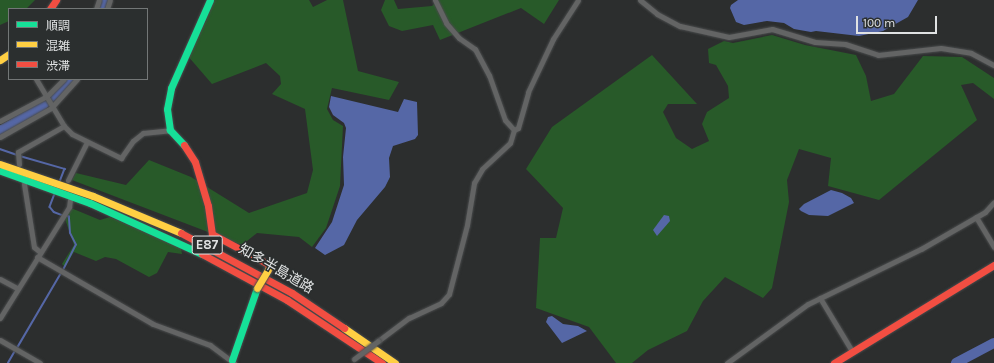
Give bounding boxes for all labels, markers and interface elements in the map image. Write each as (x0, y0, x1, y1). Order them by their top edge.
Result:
legend (8, 8, 148, 80)
scale bar (858, 8, 939, 34)
text: 100 m (863, 16, 895, 30)
text: 順調 (46, 19, 70, 33)
text: 混雑 (46, 39, 70, 53)
text: 渋滞 (46, 59, 70, 73)
road number: E87 (191, 234, 223, 256)
street label: 知多半島道路 (235, 241, 317, 297)

